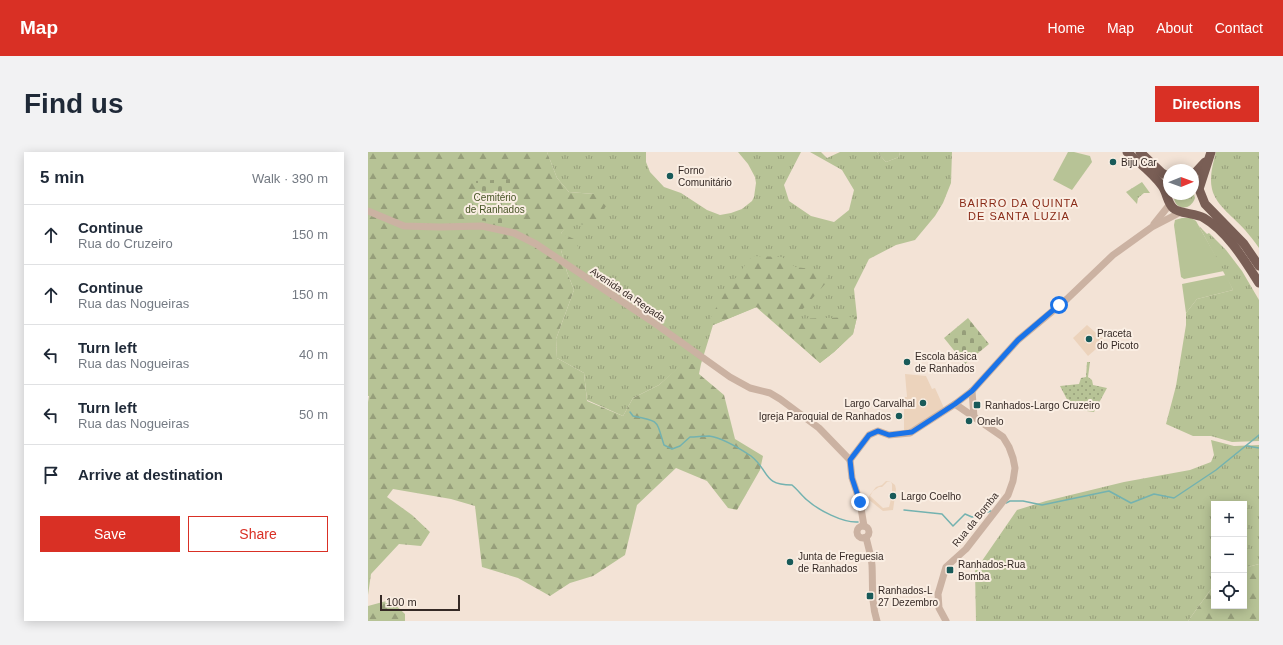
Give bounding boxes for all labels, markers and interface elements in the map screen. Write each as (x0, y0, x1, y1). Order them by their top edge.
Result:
text: Map (20, 17, 58, 38)
text: Home (1048, 20, 1085, 36)
text: Map (1107, 20, 1134, 36)
text: About (1156, 20, 1193, 36)
text: Contact (1215, 20, 1263, 36)
button: Directions (1155, 86, 1259, 122)
text: Find us (24, 88, 124, 119)
marker: Biju Car (1108, 157, 1118, 167)
place label: Biju Car (1121, 157, 1157, 168)
north arrow (1163, 164, 1199, 200)
place label: Forno Comunitário (678, 165, 732, 188)
text: 5 min (40, 168, 84, 187)
text: Walk · 390 m (252, 171, 328, 186)
marker: Forno Comunitário (665, 171, 675, 181)
park label: Cemitério de Ranhados (465, 192, 525, 215)
district label: BAIRRO DA QUINTA DE SANTA LUZIA (959, 197, 1079, 222)
text: Continue (78, 219, 143, 236)
icon: ahead (40, 224, 62, 246)
text: 150 m (292, 227, 328, 242)
text: Rua do Cruzeiro (78, 236, 173, 251)
street label: Avenida da Regada (588, 265, 667, 324)
text: Continue (78, 279, 143, 296)
icon: ahead (40, 284, 62, 306)
text: 150 m (292, 287, 328, 302)
text: Rua das Nogueiras (78, 296, 189, 311)
route start (1050, 296, 1068, 314)
place label: Praceta do Picoto (1097, 328, 1139, 351)
marker: Praceta do Picoto (1084, 334, 1094, 344)
text: Turn left (78, 339, 137, 356)
icon: left (40, 344, 62, 366)
text: 40 m (299, 347, 328, 362)
place label: Escola básica de Ranhados (915, 351, 977, 374)
text: Rua das Nogueiras (78, 356, 189, 371)
marker: Escola básica de Ranhados (902, 357, 912, 367)
place label: Largo Carvalhal (844, 398, 915, 409)
marker: Largo Carvalhal (918, 398, 928, 408)
text: Turn left (78, 399, 137, 416)
marker: Ranhados-Largo Cruzeiro (972, 400, 982, 410)
place label: Ranhados-Largo Cruzeiro (985, 400, 1101, 411)
icon: left (40, 404, 62, 426)
text: 50 m (299, 407, 328, 422)
place label: Igreja Paroquial de Ranhados (759, 411, 891, 422)
marker: Igreja Paroquial de Ranhados (894, 411, 904, 421)
text: Rua das Nogueiras (78, 416, 189, 431)
marker: Onelo (964, 416, 974, 426)
place label: Onelo (977, 416, 1004, 427)
icon: arrive (40, 464, 62, 486)
text: Arrive at destination (78, 466, 223, 483)
street label: Rua da Bomba (950, 490, 1001, 549)
marker: Largo Coelho (888, 491, 898, 501)
place label: Largo Coelho (901, 491, 961, 502)
route end (851, 493, 869, 511)
map controls (1211, 501, 1247, 609)
button: + (1211, 501, 1247, 537)
button: Save (40, 516, 180, 552)
button: Share (188, 516, 328, 552)
button: − (1211, 537, 1247, 573)
place label: Junta de Freguesia de Ranhados (798, 551, 884, 574)
marker: Junta de Freguesia de Ranhados (785, 557, 795, 567)
place label: Ranhados-Rua Bomba (958, 559, 1026, 582)
marker: Ranhados-Rua Bomba (945, 565, 955, 575)
button: locate (1211, 573, 1247, 609)
place label: Ranhados-L 27 Dezembro (878, 585, 938, 608)
marker: Ranhados-L 27 Dezembro (865, 591, 875, 601)
scale bar (380, 593, 460, 612)
text: 100 m (386, 596, 417, 608)

